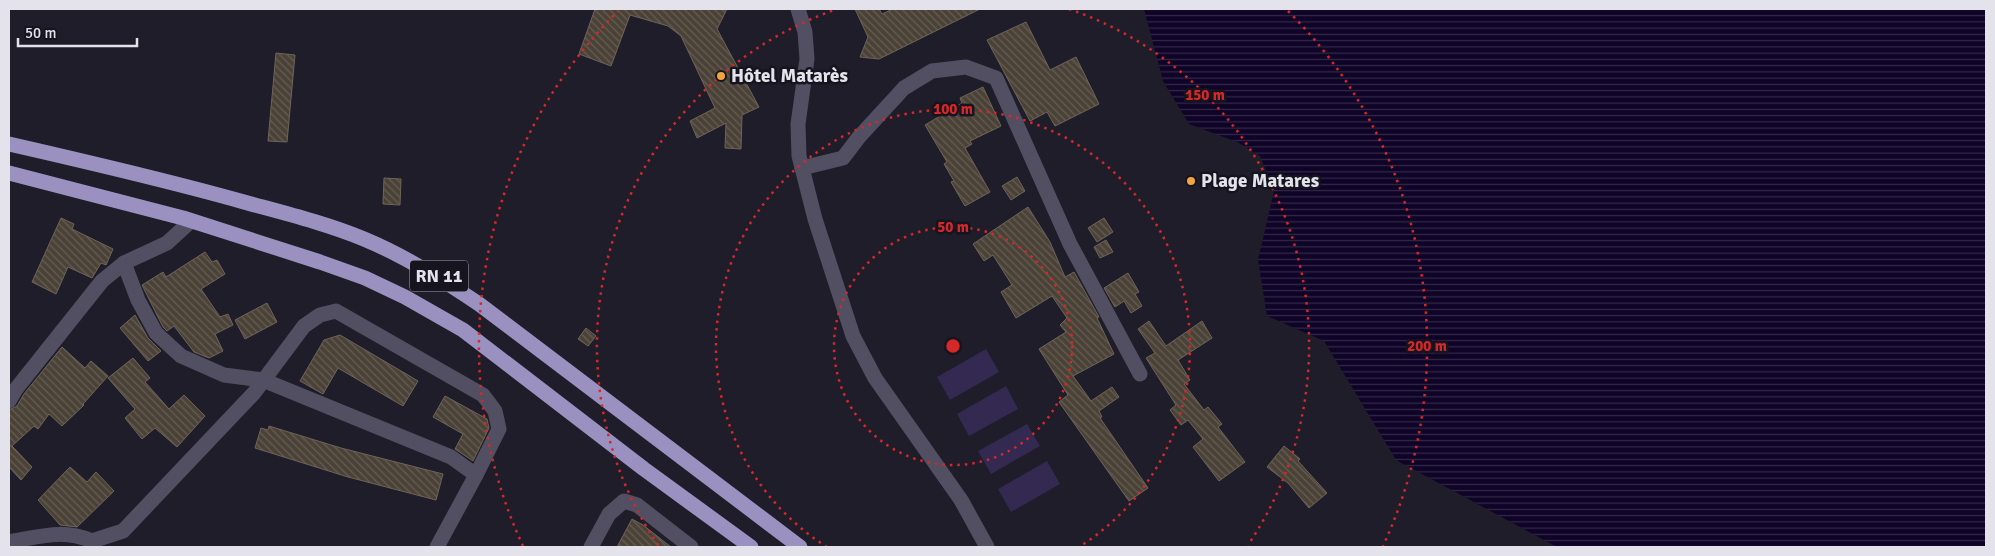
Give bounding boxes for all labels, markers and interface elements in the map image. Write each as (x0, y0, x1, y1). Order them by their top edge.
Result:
scale bar (18, 15, 136, 47)
text: 50 m (25, 24, 56, 42)
place label: Hôtel Matarès (731, 64, 848, 88)
marker: Hôtel Matarès (715, 70, 727, 82)
text: 150 m (1185, 86, 1225, 104)
text: 100 m (933, 100, 973, 118)
place label: Plage Matares (1201, 169, 1319, 193)
marker: Plage Matares (1185, 175, 1197, 187)
text: 50 m (937, 218, 969, 236)
road number: RN 11 (410, 260, 468, 292)
centre of rings (944, 337, 962, 355)
text: 200 m (1407, 337, 1447, 355)

